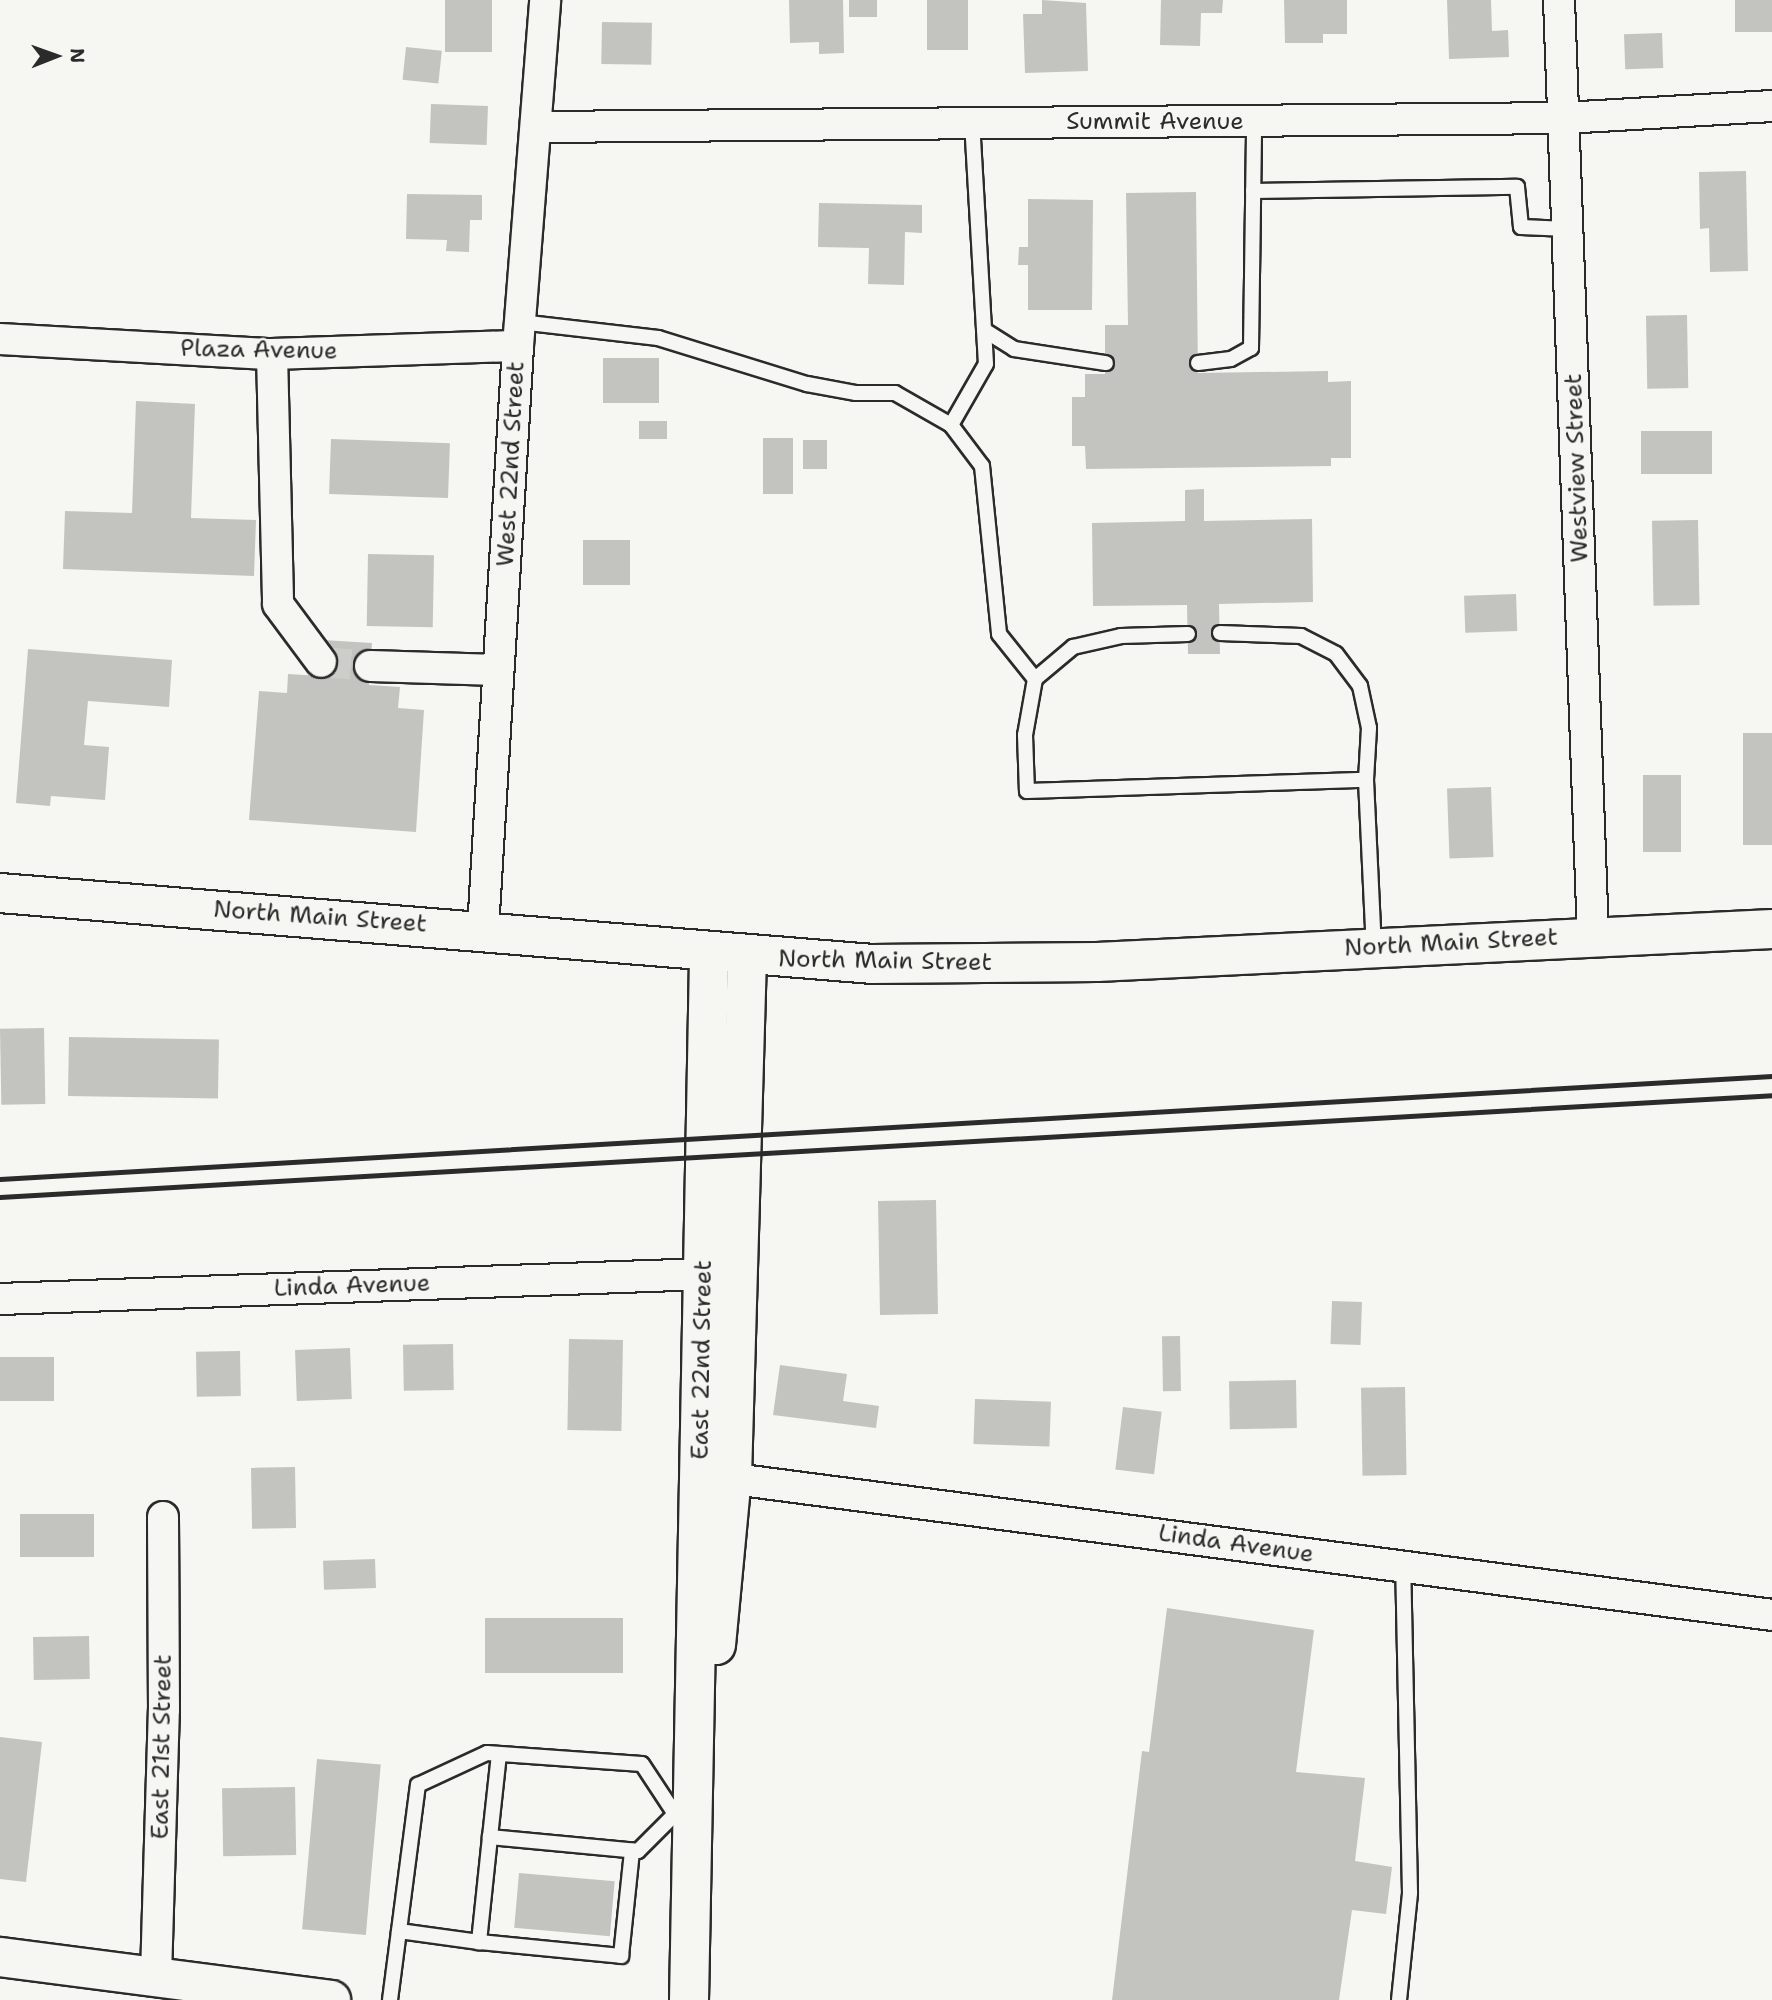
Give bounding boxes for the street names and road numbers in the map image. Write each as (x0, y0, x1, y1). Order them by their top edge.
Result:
street label: Summit Avenue (1066, 108, 1244, 136)
street label: Plaza Avenue (180, 334, 338, 366)
street label: West 22nd Street (491, 361, 531, 567)
street label: Westview Street (1559, 373, 1595, 563)
street label: North Main Street (212, 895, 428, 939)
street label: North Main Street (1343, 923, 1559, 963)
street label: North Main Street (778, 945, 992, 977)
street label: East 22nd Street (686, 1260, 718, 1460)
street label: Linda Avenue (273, 1269, 431, 1303)
street label: Linda Avenue (1156, 1519, 1316, 1569)
street label: East 21st Street (146, 1654, 178, 1840)

